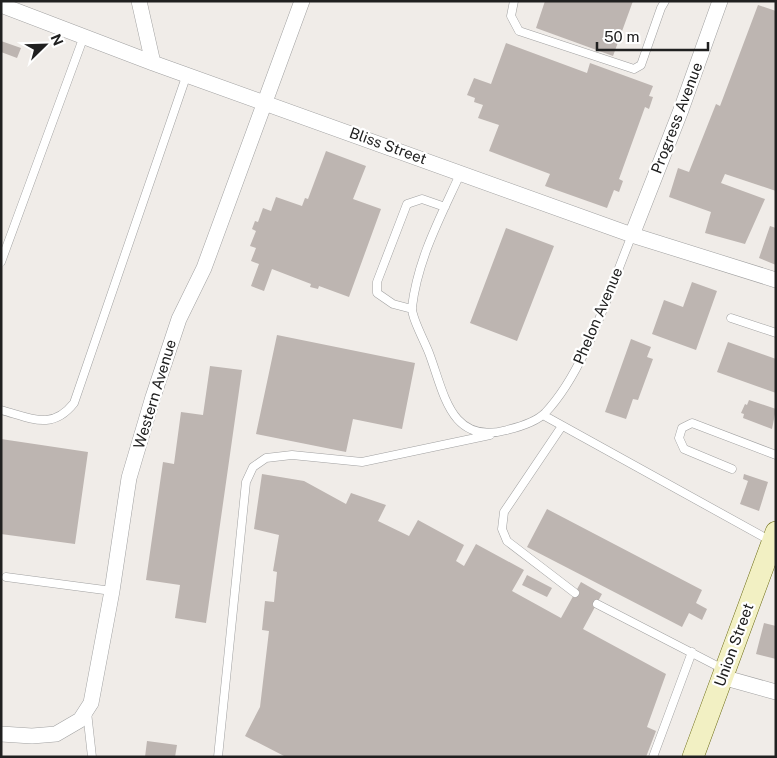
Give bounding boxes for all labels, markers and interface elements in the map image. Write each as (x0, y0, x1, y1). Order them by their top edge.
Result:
north arrow (20, 20, 70, 70)
scale bar (597, 20, 708, 52)
text: 50 m (604, 28, 639, 45)
text: N (47, 32, 66, 48)
street label: Progress Avenue (648, 60, 706, 176)
street label: Bliss Street (347, 124, 429, 167)
street label: Phelon Avenue (570, 265, 626, 367)
street label: Western Avenue (130, 337, 179, 451)
street label: Union Street (711, 601, 757, 689)

